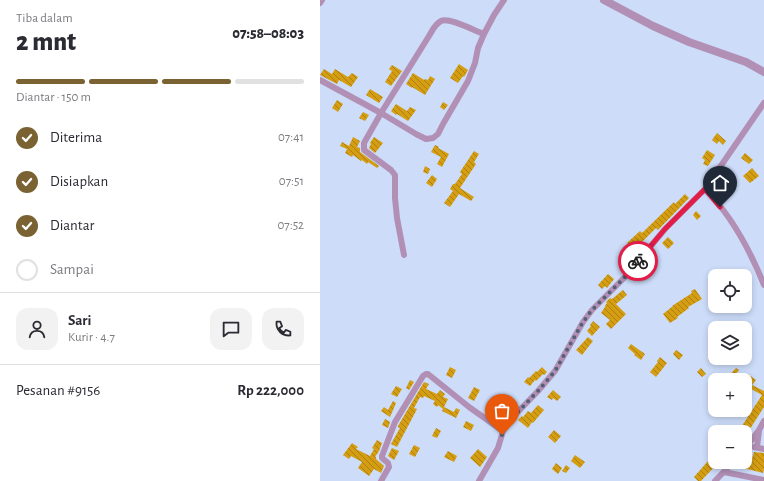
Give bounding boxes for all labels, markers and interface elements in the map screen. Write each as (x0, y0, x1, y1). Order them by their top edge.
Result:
text: Tiba dalam (16, 12, 73, 25)
text: 07:58–08:03 (232, 26, 304, 41)
text: 2 mnt (16, 29, 76, 55)
text: Diantar · 150 m (16, 91, 91, 104)
icon: check (16, 127, 38, 149)
text: Diterima (50, 130, 102, 145)
text: 07:41 (278, 131, 304, 144)
pin (703, 166, 737, 207)
icon: check (16, 171, 38, 193)
icon: home (709, 172, 731, 194)
text: Disiapkan (50, 174, 108, 189)
text: 07:51 (279, 175, 304, 188)
icon: check (16, 215, 38, 237)
text: Diantar (50, 218, 94, 233)
text: 07:52 (277, 219, 304, 232)
courier (618, 241, 658, 281)
icon: bike (627, 250, 649, 272)
text: Sampai (50, 262, 94, 277)
map controls (708, 269, 752, 469)
button: locate (708, 269, 752, 313)
button: person (16, 308, 58, 350)
button: chat (210, 308, 252, 350)
button: phone (262, 308, 304, 350)
text: Sari (68, 313, 92, 328)
button: layers (708, 321, 752, 365)
text: Kurir · 4.7 (68, 331, 115, 344)
button: + (708, 373, 752, 417)
text: Pesanan #9156 (16, 383, 100, 398)
text: Rp 222,000 (237, 383, 304, 398)
pin (485, 394, 519, 435)
icon: bag (491, 400, 513, 422)
button: − (708, 425, 752, 469)

